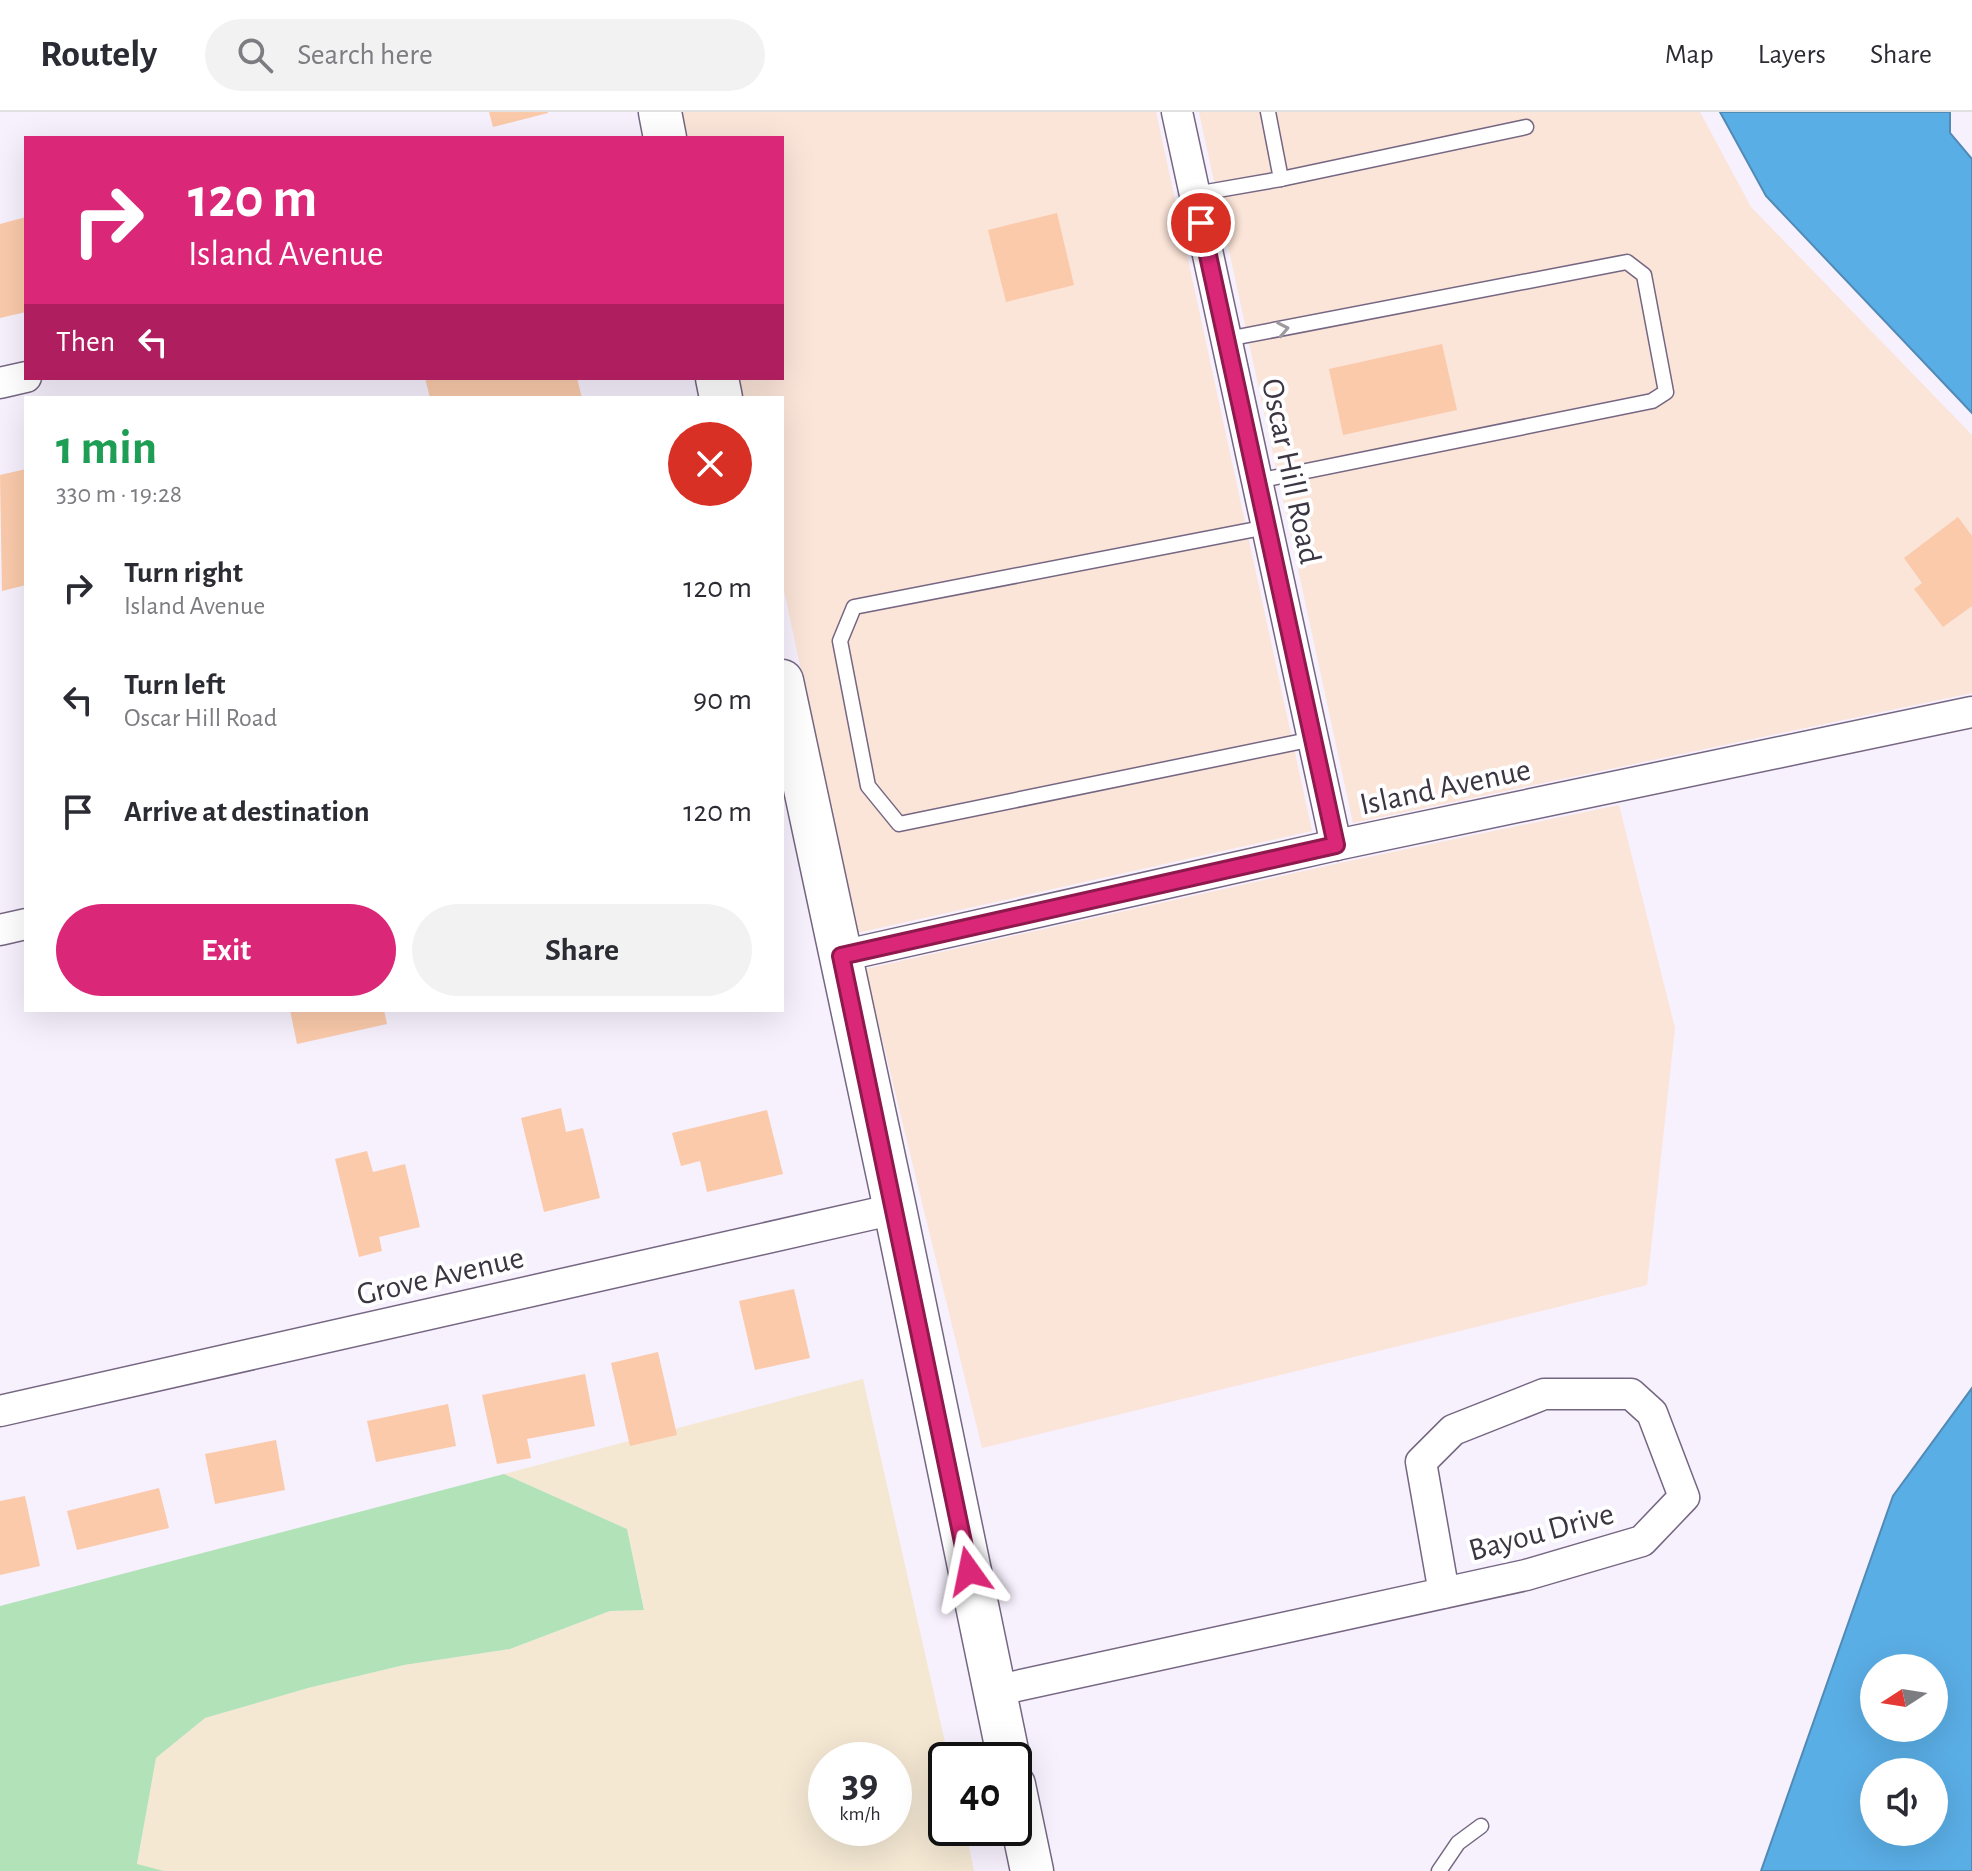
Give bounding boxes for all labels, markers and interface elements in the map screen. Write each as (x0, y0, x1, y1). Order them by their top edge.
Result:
search box (205, 19, 765, 91)
icon: search (233, 33, 277, 77)
text: Routely (40, 36, 157, 74)
text: Search here (297, 40, 433, 70)
text: Map (1665, 41, 1714, 69)
text: Layers (1758, 41, 1826, 69)
text: Share (1870, 41, 1932, 69)
icon: right (56, 168, 160, 272)
text: 120 m (188, 171, 317, 227)
pin (1167, 189, 1235, 257)
icon: arrive (1179, 201, 1223, 245)
text: Island Avenue (188, 236, 384, 272)
icon: left (131, 320, 175, 364)
one-way arrow (1276, 321, 1290, 338)
text: Then (56, 327, 115, 357)
street label: Oscar Hill Road (1256, 376, 1326, 567)
button: close (668, 422, 752, 506)
text: 1 min (56, 425, 157, 473)
text: 330 m · 19:28 (56, 481, 182, 507)
text: Turn right (124, 558, 243, 588)
icon: right (56, 566, 100, 610)
text: 120 m (683, 573, 752, 603)
text: Island Avenue (124, 593, 265, 619)
text: Turn left (124, 670, 225, 700)
icon: left (56, 678, 100, 722)
text: 90 m (693, 685, 752, 715)
text: Oscar Hill Road (124, 705, 277, 731)
street label: Island Avenue (1357, 753, 1534, 821)
icon: arrive (56, 790, 100, 834)
text: Arrive at destination (124, 797, 370, 827)
text: 120 m (683, 797, 752, 827)
button: Exit (56, 904, 396, 996)
button: Share (412, 904, 752, 996)
street label: Grove Avenue (354, 1241, 527, 1311)
street label: Bayou Drive (1465, 1497, 1617, 1567)
position arrow (927, 1529, 1011, 1613)
north arrow (1860, 1654, 1948, 1742)
map controls (1860, 1654, 1948, 1846)
speed limit sign: 40 (928, 1742, 1032, 1846)
button: sound (1860, 1758, 1948, 1846)
text: 39 (842, 1764, 878, 1804)
text: km/h (839, 1804, 881, 1824)

